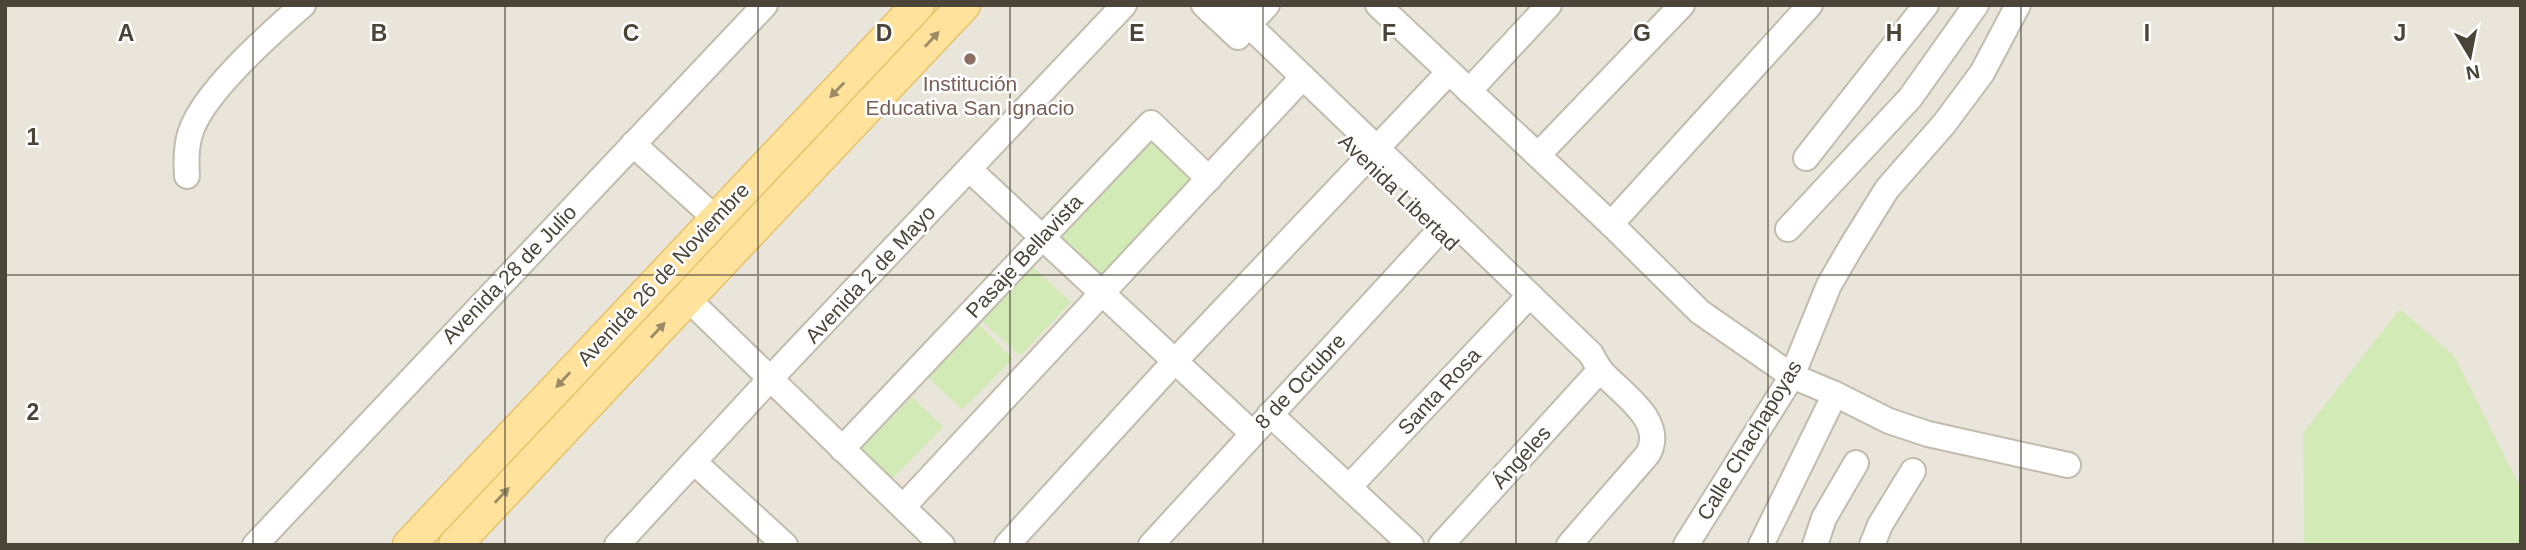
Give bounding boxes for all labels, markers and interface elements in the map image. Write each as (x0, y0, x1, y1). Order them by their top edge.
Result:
text: A (118, 20, 134, 46)
text: B (371, 20, 387, 46)
text: C (623, 20, 639, 46)
text: D (876, 20, 892, 46)
text: E (1129, 20, 1145, 46)
text: F (1382, 20, 1396, 46)
text: G (1633, 20, 1651, 46)
text: H (1886, 20, 1902, 46)
text: I (2144, 20, 2150, 46)
text: J (2394, 20, 2406, 46)
north arrow (2435, 21, 2505, 91)
one-way arrow (923, 31, 939, 48)
marker: Institución Educativa San Ignacio (962, 51, 978, 67)
text: N (2464, 61, 2481, 84)
place label: Institución Educativa San Ignacio (866, 72, 1074, 119)
one-way arrow (829, 81, 845, 99)
text: 1 (27, 124, 40, 150)
street label: Avenida Libertad (1334, 129, 1464, 255)
street label: Avenida 26 de Noviembre (572, 178, 754, 370)
street label: Pasaje Bellavista (961, 189, 1087, 322)
street label: Avenida 28 de Julio (437, 200, 581, 348)
street label: Avenida 2 de Mayo (800, 201, 940, 347)
one-way arrow (650, 322, 666, 339)
street label: 8 de Octubre (1250, 329, 1350, 433)
street label: Santa Rosa (1393, 343, 1485, 439)
street label: Calle Chachapoyas (1692, 356, 1806, 524)
one-way arrow (556, 371, 572, 388)
text: 2 (27, 399, 39, 425)
street label: Ángeles (1487, 421, 1555, 493)
one-way arrow (494, 487, 510, 504)

